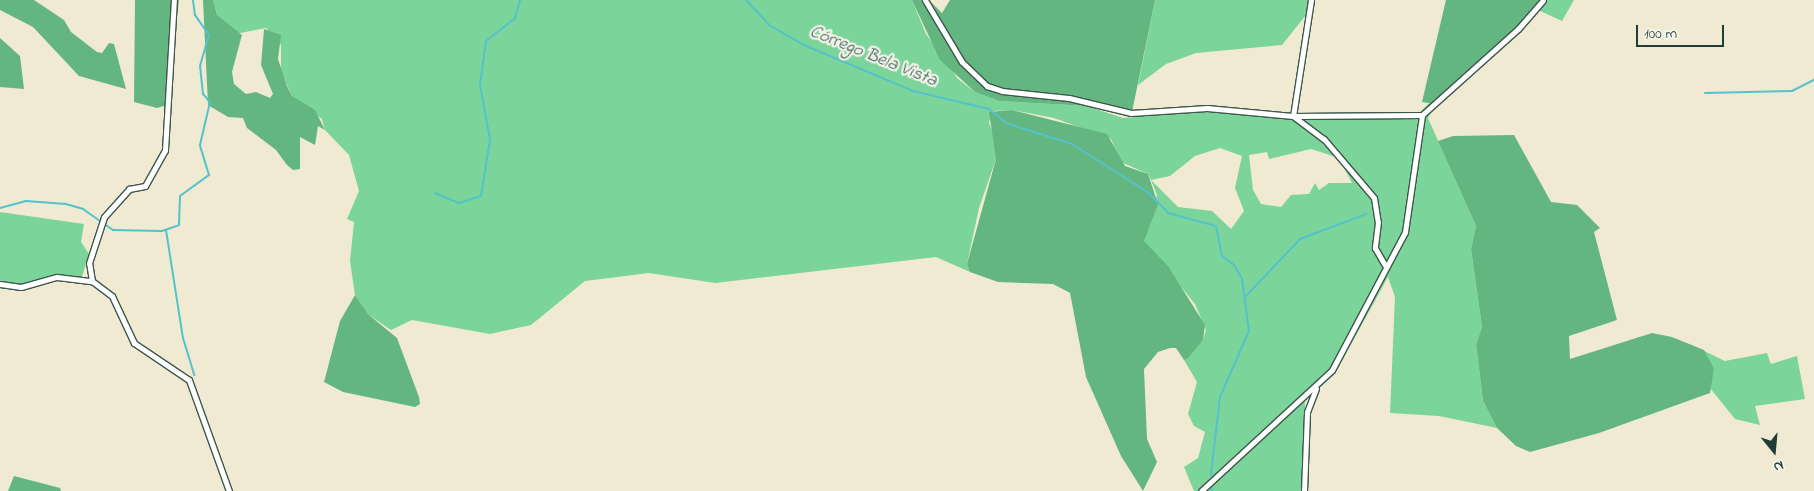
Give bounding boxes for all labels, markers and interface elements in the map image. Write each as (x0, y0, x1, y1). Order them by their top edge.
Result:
scale bar (1639, 15, 1726, 47)
water label: Córrego Bela Vista (806, 22, 940, 92)
text: 100 m (1644, 23, 1677, 45)
north arrow (1749, 426, 1799, 476)
text: N (1771, 454, 1786, 477)

